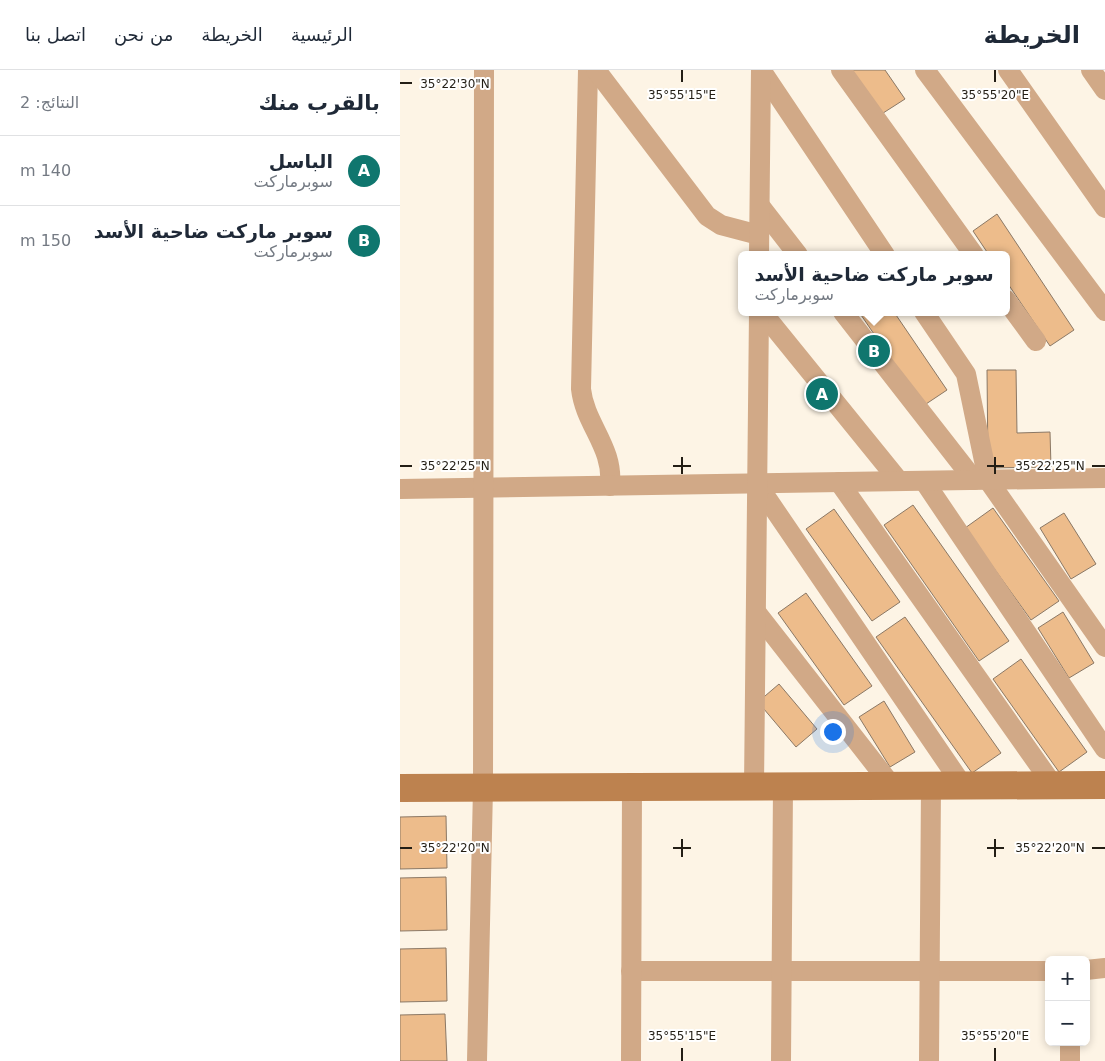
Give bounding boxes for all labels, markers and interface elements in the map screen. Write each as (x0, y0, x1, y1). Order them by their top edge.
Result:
text: الخريطة (984, 21, 1080, 49)
text: اتصل بنا (25, 24, 86, 45)
text: من نحن (114, 24, 173, 45)
text: الخريطة (201, 24, 263, 45)
text: الرئيسية (291, 24, 353, 45)
text: 35°22'30"N (420, 77, 490, 91)
text: 35°55'15"E (648, 88, 716, 102)
text: 35°55'20"E (961, 88, 1029, 102)
text: بالقرب منك (259, 91, 380, 115)
text: النتائج: 2 (20, 93, 79, 112)
text: الباسل (269, 150, 333, 172)
text: 140 m (20, 161, 71, 180)
text: A (358, 161, 370, 180)
text: سوبرماركت (254, 172, 333, 191)
text: سوبر ماركت ضاحية الأسد (94, 220, 333, 242)
text: 150 m (20, 231, 71, 250)
text: B (358, 231, 370, 250)
text: سوبرماركت (254, 242, 333, 261)
popup (738, 251, 1010, 316)
text: سوبر ماركت ضاحية الأسد (754, 263, 994, 285)
text: سوبرماركت (754, 285, 834, 304)
pin: B (858, 332, 890, 370)
pin: A (806, 375, 838, 413)
text: 35°22'25"N (420, 459, 490, 473)
text: 35°22'25"N (1015, 459, 1085, 473)
your location (820, 719, 846, 745)
text: 35°22'20"N (420, 841, 490, 855)
text: 35°22'20"N (1015, 841, 1085, 855)
map controls (1045, 956, 1090, 1046)
button: + (1045, 956, 1090, 1001)
button: − (1045, 1001, 1090, 1046)
text: 35°55'15"E (648, 1029, 716, 1043)
text: 35°55'20"E (961, 1029, 1029, 1043)

